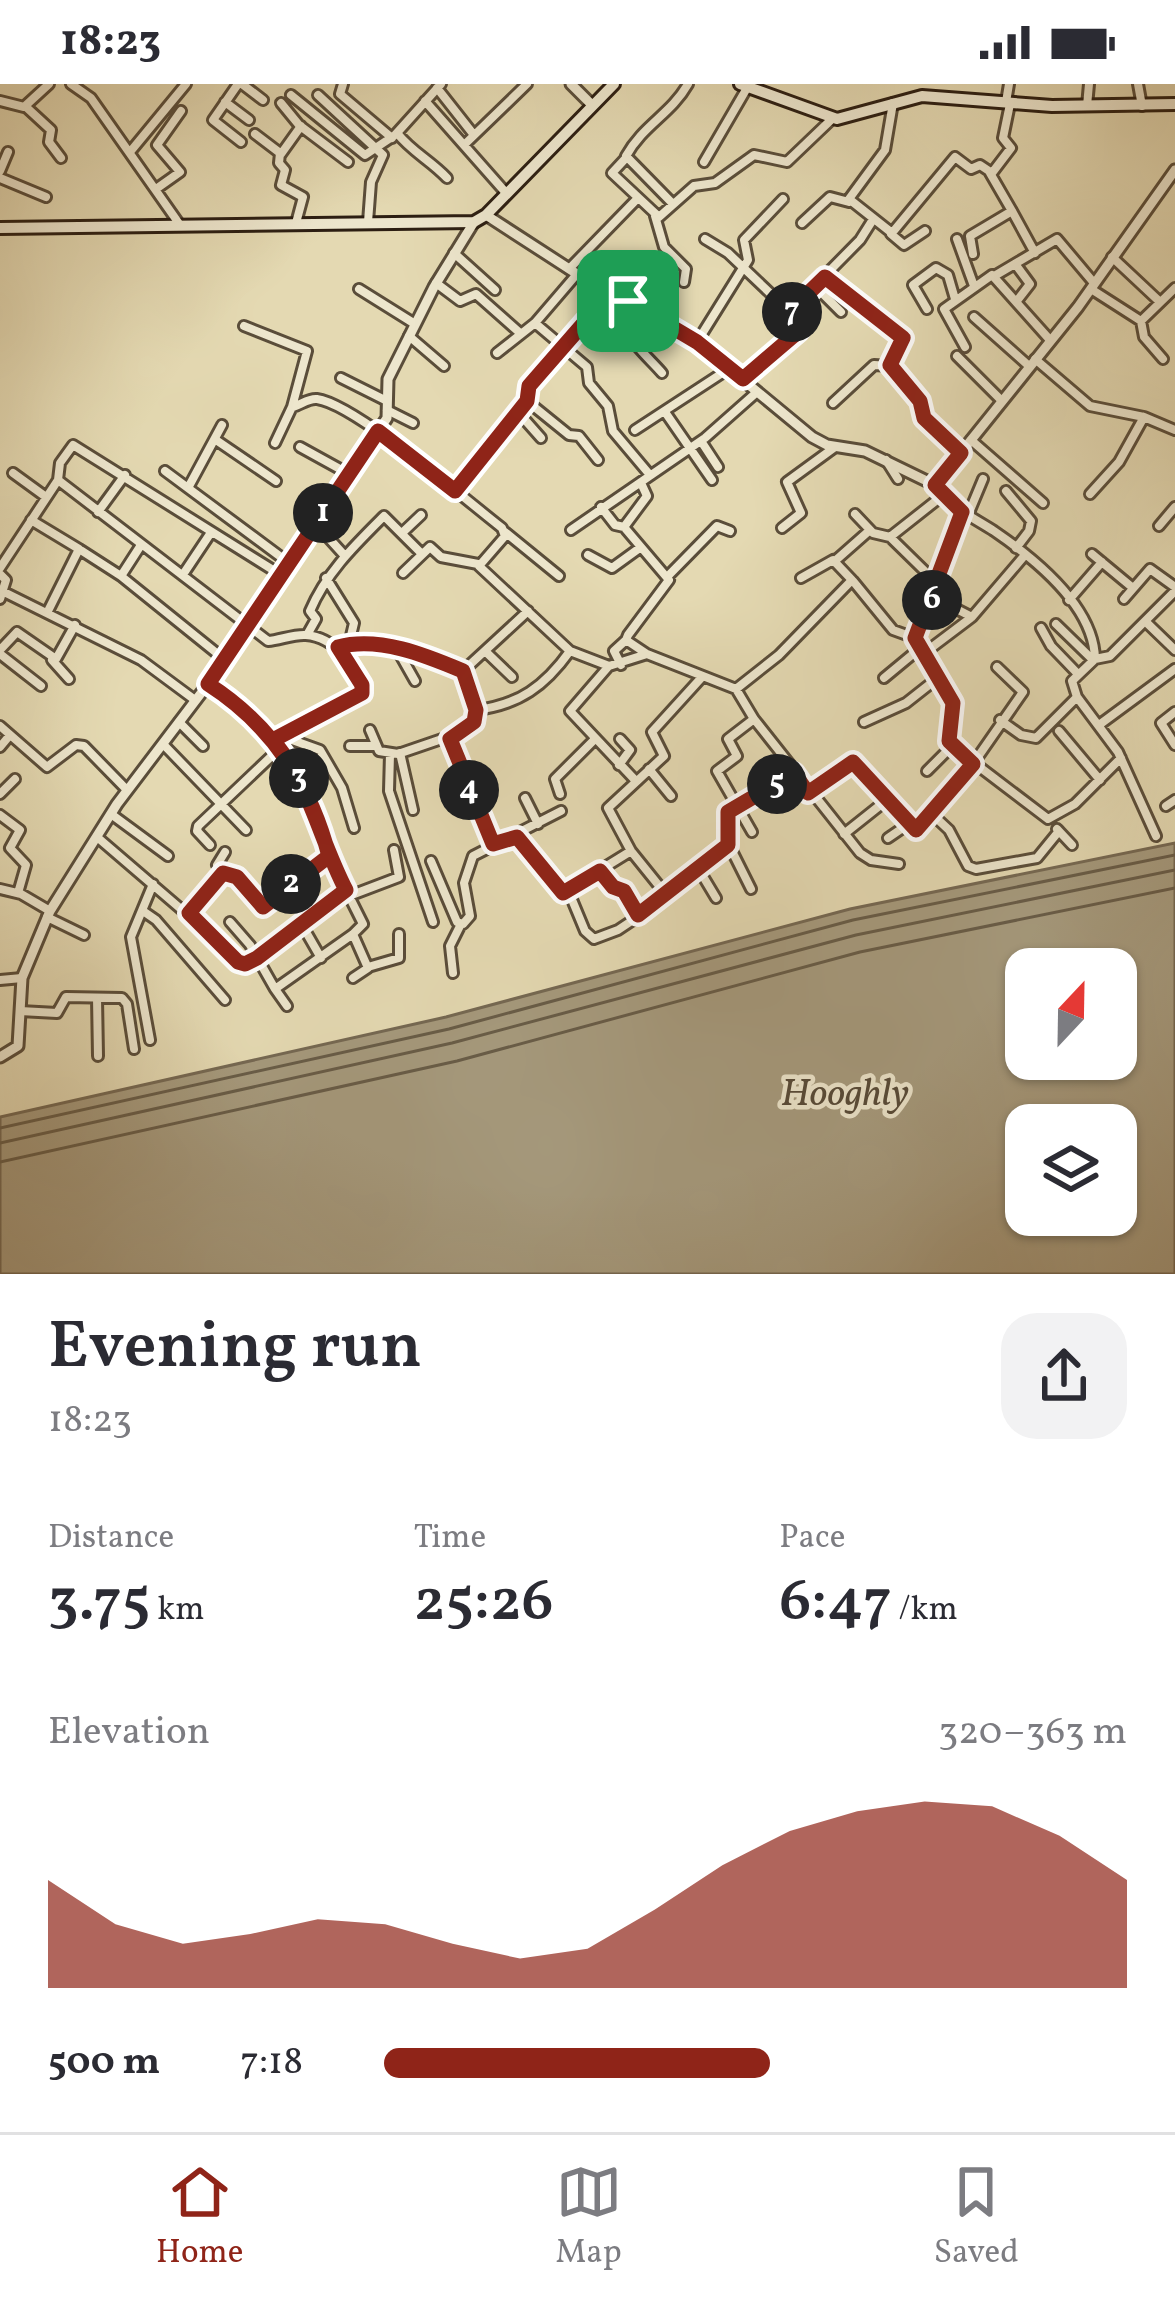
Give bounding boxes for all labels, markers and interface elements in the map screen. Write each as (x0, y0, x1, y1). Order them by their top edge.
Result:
text: 18:23 (60, 11, 161, 74)
pin (577, 250, 679, 352)
icon: arrive (595, 268, 661, 334)
pin: 7 (762, 282, 822, 342)
text: 7 (784, 289, 800, 335)
pin: 1 (293, 483, 353, 543)
text: 1 (316, 490, 330, 536)
pin: 6 (902, 570, 962, 630)
text: 6 (923, 577, 941, 623)
pin: 3 (269, 748, 329, 808)
pin: 5 (747, 754, 807, 814)
text: 3 (291, 755, 307, 801)
pin: 4 (439, 760, 499, 820)
text: 5 (769, 761, 785, 807)
text: 4 (459, 767, 479, 813)
pin: 2 (261, 854, 321, 914)
text: 2 (282, 861, 300, 907)
north arrow (1005, 948, 1137, 1080)
map controls (1005, 948, 1137, 1236)
water label: Hooghly (781, 1068, 909, 1122)
button: layers (1005, 1104, 1137, 1236)
text: Evening run (48, 1303, 422, 1395)
button: share (1001, 1313, 1127, 1439)
text: 18:23 (48, 1394, 132, 1448)
text: Distance (48, 1516, 174, 1562)
text: Time (414, 1516, 486, 1562)
text: Pace (779, 1516, 845, 1562)
text: 3.75 (48, 1562, 151, 1645)
text: 25:26 (414, 1562, 553, 1645)
text: 6:47 (779, 1562, 892, 1645)
text: km (151, 1588, 205, 1634)
text: /km (892, 1588, 958, 1634)
text: Elevation (48, 1706, 210, 1760)
text: 320–363 m (938, 1706, 1127, 1760)
text: 500 m (48, 2036, 160, 2090)
text: 7:18 (240, 2036, 303, 2090)
tab: Home (156, 2159, 243, 2277)
tab: Map (556, 2159, 622, 2277)
tab: Saved (934, 2159, 1019, 2277)

